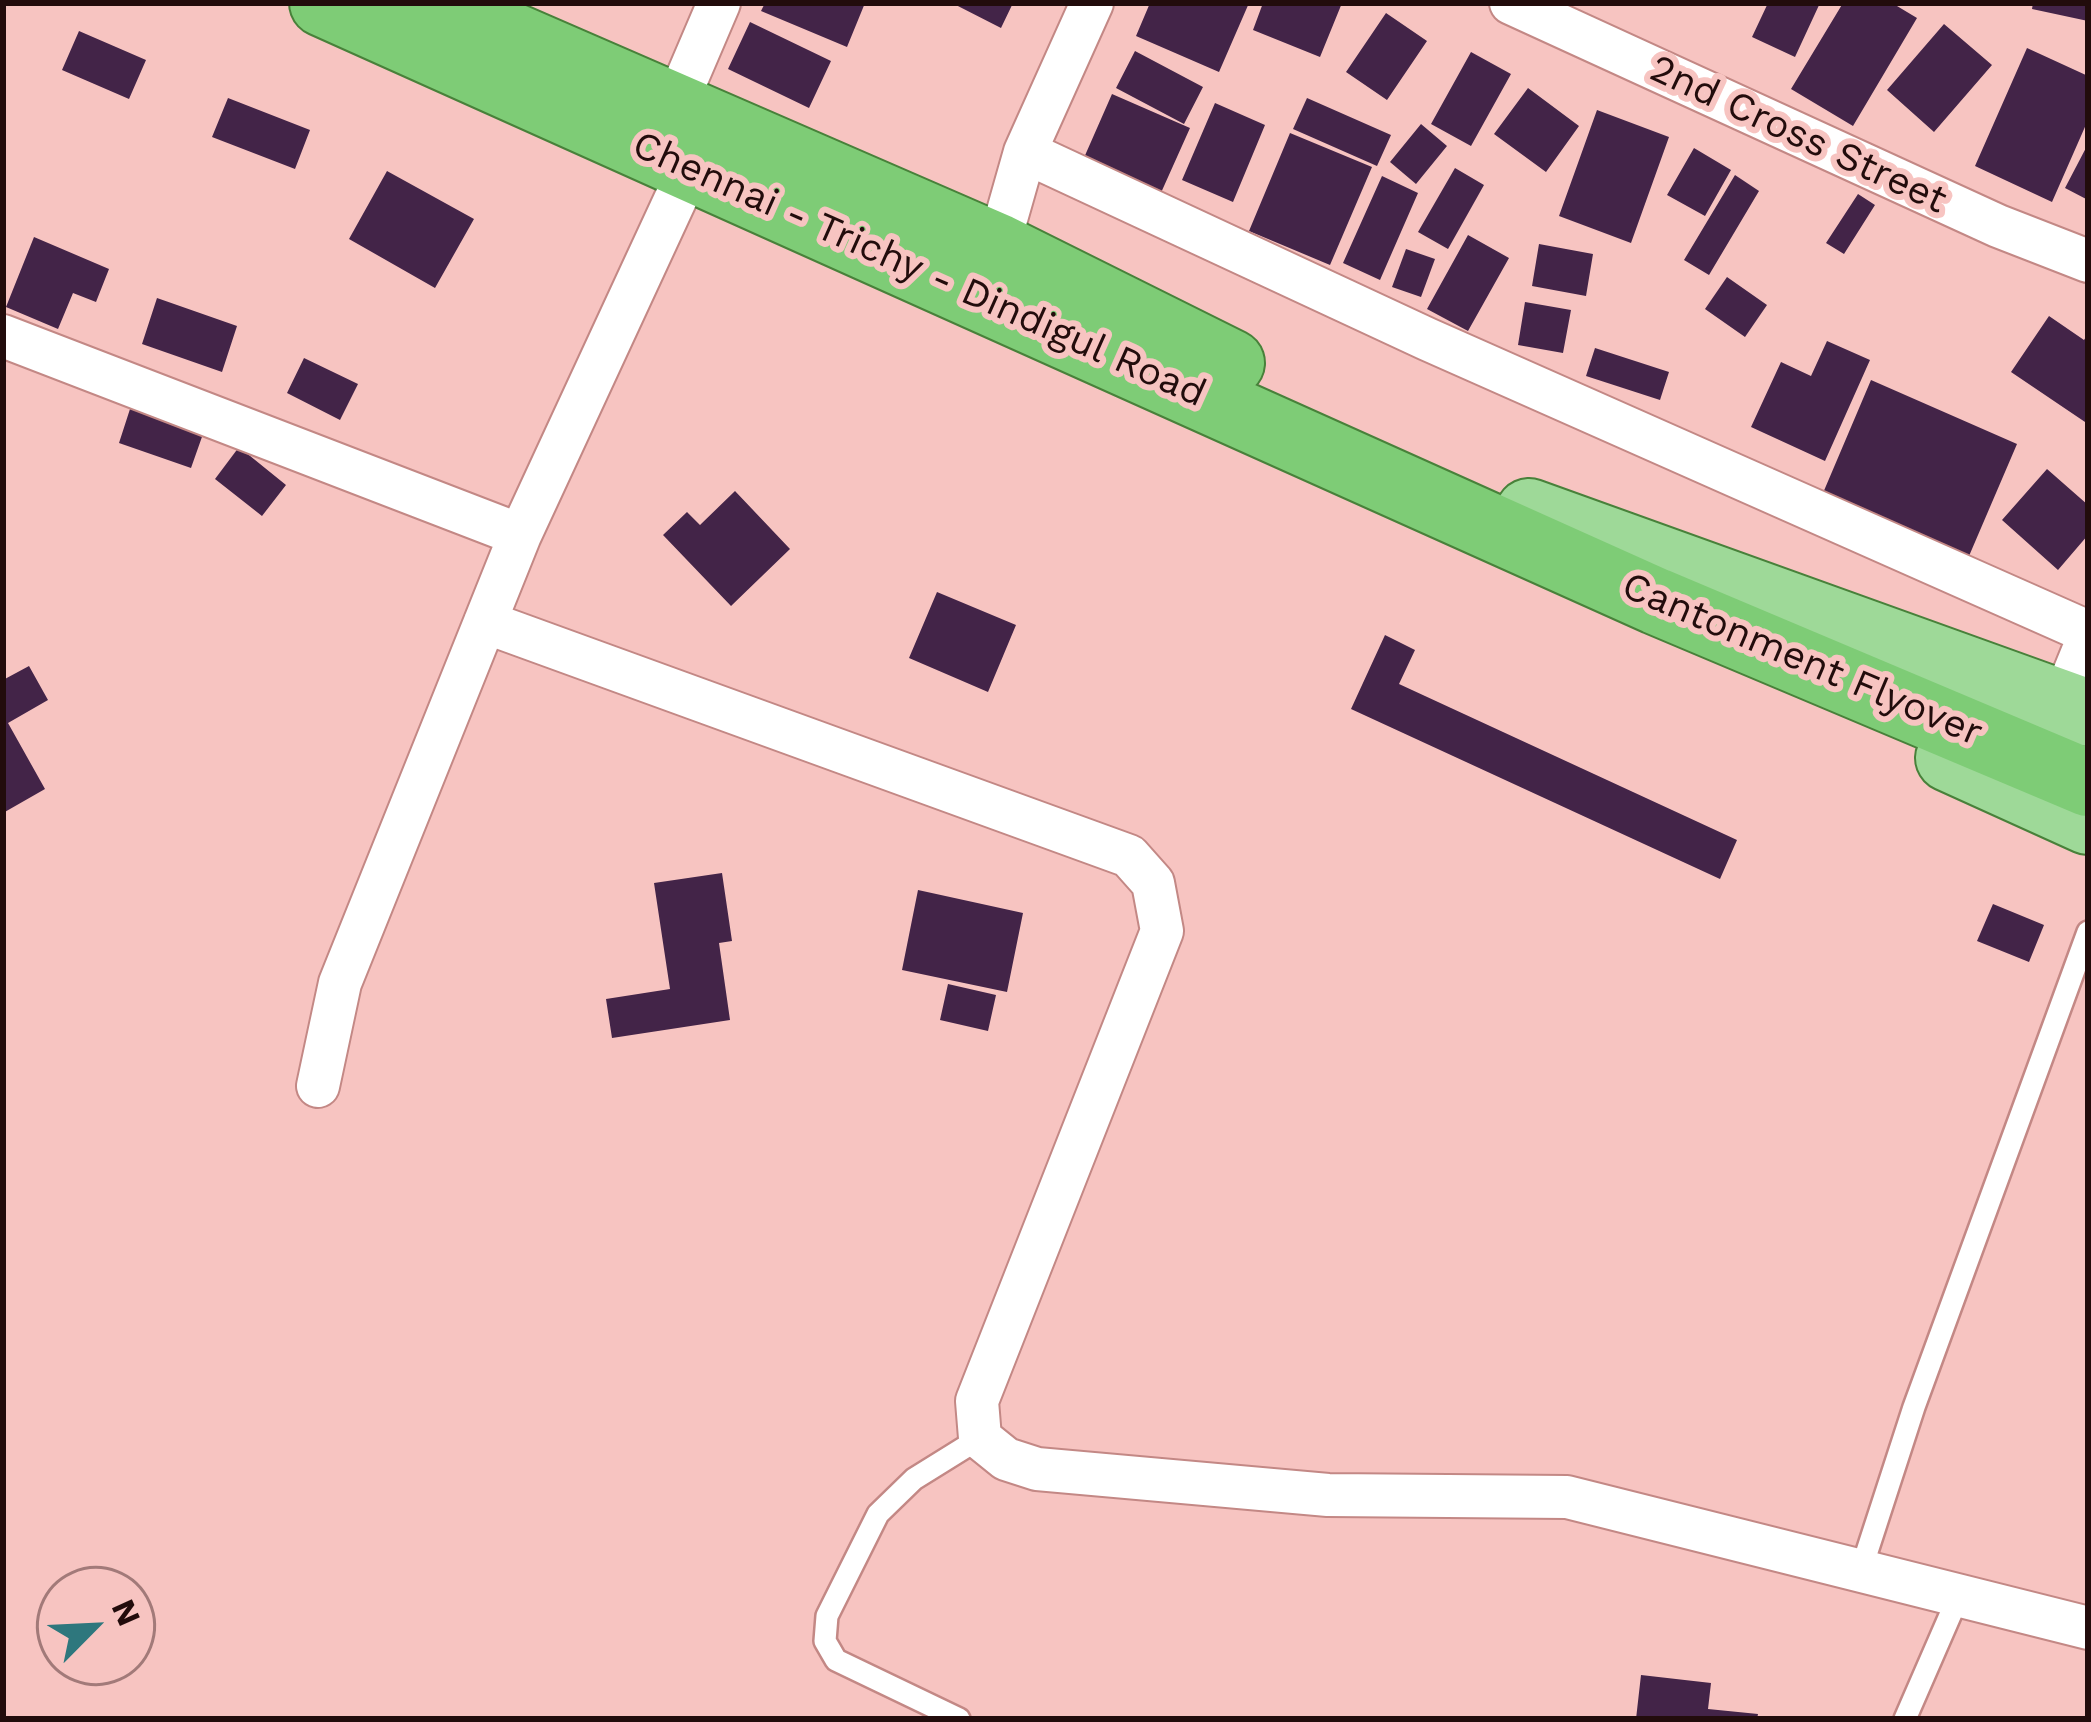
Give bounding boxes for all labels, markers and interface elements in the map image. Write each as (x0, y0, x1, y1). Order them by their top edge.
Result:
street label: 2nd Cross Street (1642, 46, 1954, 224)
street label: Chennai - Trichy - Dindigul Road (625, 122, 1213, 418)
street label: Cantonment Flyover (1615, 563, 1989, 757)
north arrow (36, 1566, 156, 1686)
text: N (104, 1593, 149, 1631)

